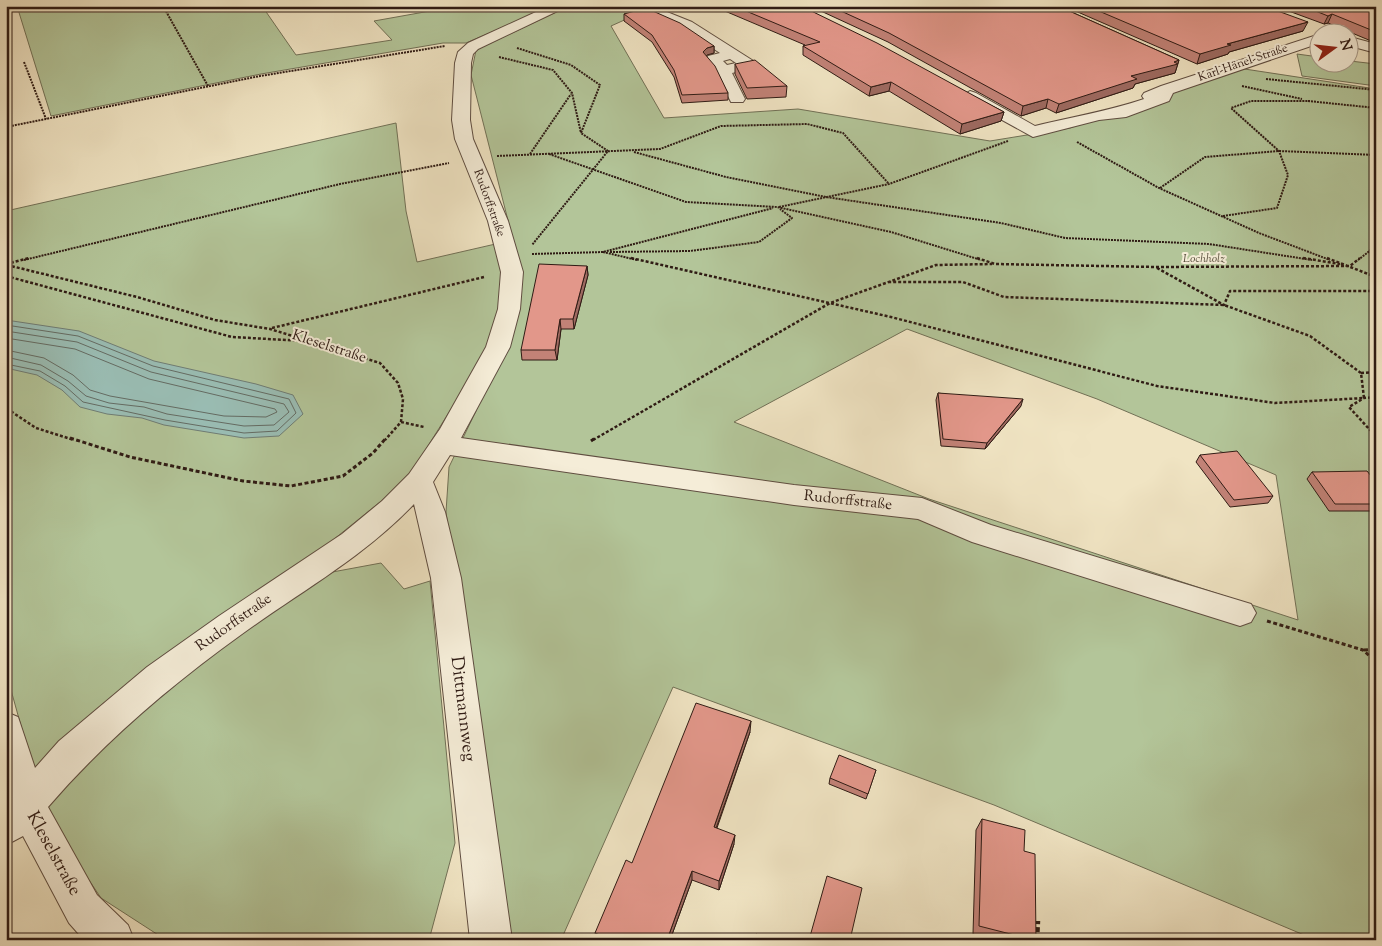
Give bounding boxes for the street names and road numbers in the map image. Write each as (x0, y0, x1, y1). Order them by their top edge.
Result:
street label: Karl-Hänel-Straße (1196, 39, 1291, 87)
street label: Rudorffstraße (468, 167, 510, 240)
street label: Kleselstraße (289, 325, 369, 369)
street label: Rudorffstraße (803, 486, 893, 516)
street label: Rudorffstraße (192, 589, 276, 657)
street label: Dittmannweg (443, 655, 481, 763)
street label: Kleselstraße (19, 807, 87, 901)

